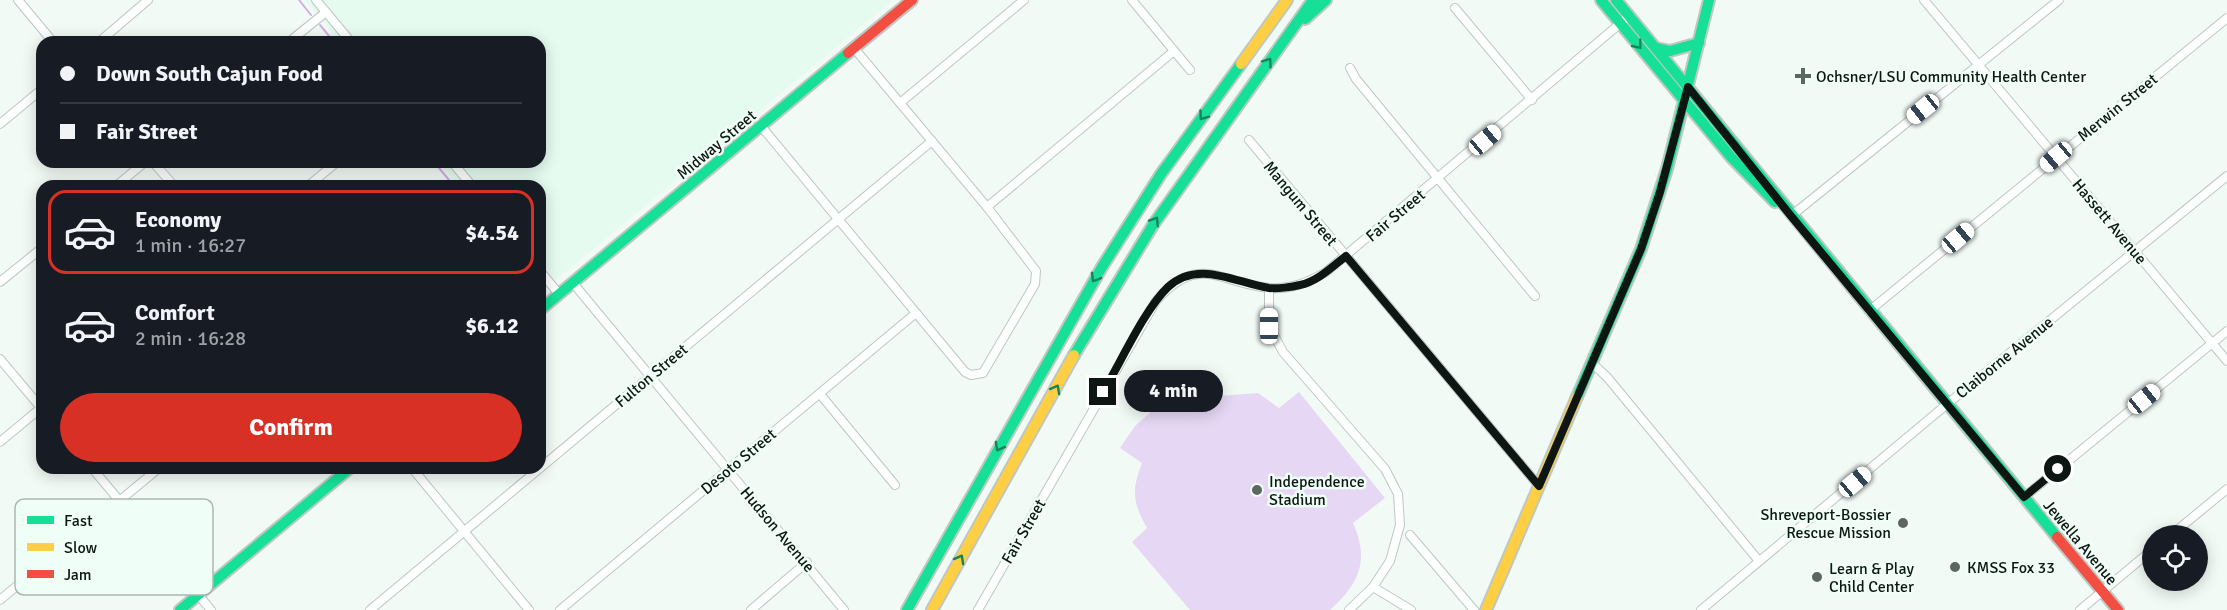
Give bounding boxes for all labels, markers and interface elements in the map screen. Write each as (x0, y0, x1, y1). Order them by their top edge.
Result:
one-way arrow (1631, 38, 1642, 49)
one-way arrow (1261, 58, 1272, 69)
text: Down South Cajun Food (96, 60, 323, 87)
marker: Ochsner/LSU Community Health Center (1794, 67, 1812, 85)
place label: Ochsner/LSU Community Health Center (1816, 67, 2086, 87)
street label: Merwin Street (2074, 69, 2162, 146)
car (1903, 91, 1943, 127)
street label: Midway Street (673, 105, 761, 184)
one-way arrow (1200, 109, 1211, 120)
text: Fair Street (96, 118, 197, 145)
car (1465, 122, 1505, 158)
car (2036, 139, 2076, 175)
street label: Mangum Street (1259, 157, 1342, 251)
street label: Hassett Avenue (2068, 175, 2151, 269)
street label: Fair Street (1362, 185, 1430, 246)
icon: car (63, 205, 117, 259)
text: Economy (135, 206, 221, 233)
one-way arrow (1148, 217, 1159, 228)
text: $4.54 (465, 219, 519, 246)
car (1938, 220, 1978, 256)
text: 1 min · 16:27 (135, 233, 246, 258)
one-way arrow (1091, 272, 1103, 282)
icon: car (63, 298, 117, 352)
text: Comfort (135, 299, 215, 326)
car (1260, 308, 1278, 344)
text: $6.12 (465, 312, 519, 339)
street label: Claiborne Avenue (1952, 312, 2057, 403)
text: 2 min · 16:28 (135, 326, 246, 351)
street label: Fulton Street (611, 339, 692, 412)
callout: 4 min (1124, 371, 1223, 413)
route end (1089, 378, 1116, 405)
text: 4 min (1149, 378, 1198, 403)
car (2124, 381, 2164, 417)
one-way arrow (1049, 385, 1060, 395)
button: Confirm (60, 393, 522, 462)
street label: Desoto Street (697, 424, 781, 499)
one-way arrow (995, 441, 1006, 451)
route start (2044, 455, 2071, 482)
car (1835, 464, 1875, 500)
place label: Independence Stadium (1269, 472, 1365, 510)
street label: Hudson Avenue (736, 483, 819, 577)
marker: Independence Stadium (1250, 483, 1264, 497)
street label: Fair Street (997, 495, 1051, 567)
street label: Jewella Avenue (2039, 496, 2122, 589)
legend (15, 499, 213, 595)
place label: Shreveport-Bossier Rescue Mission (1760, 505, 1891, 543)
text: Fast (64, 511, 93, 531)
marker: Shreveport-Bossier Rescue Mission (1896, 516, 1910, 530)
map controls (2142, 525, 2208, 591)
button: locate (2142, 525, 2208, 591)
text: Slow (64, 538, 98, 558)
one-way arrow (953, 555, 964, 565)
place label: KMSS Fox 33 (1967, 558, 2055, 578)
place label: Learn & Play Child Center (1829, 559, 1914, 597)
marker: KMSS Fox 33 (1948, 560, 1962, 574)
text: Jam (64, 565, 92, 585)
marker: Learn & Play Child Center (1810, 570, 1824, 584)

